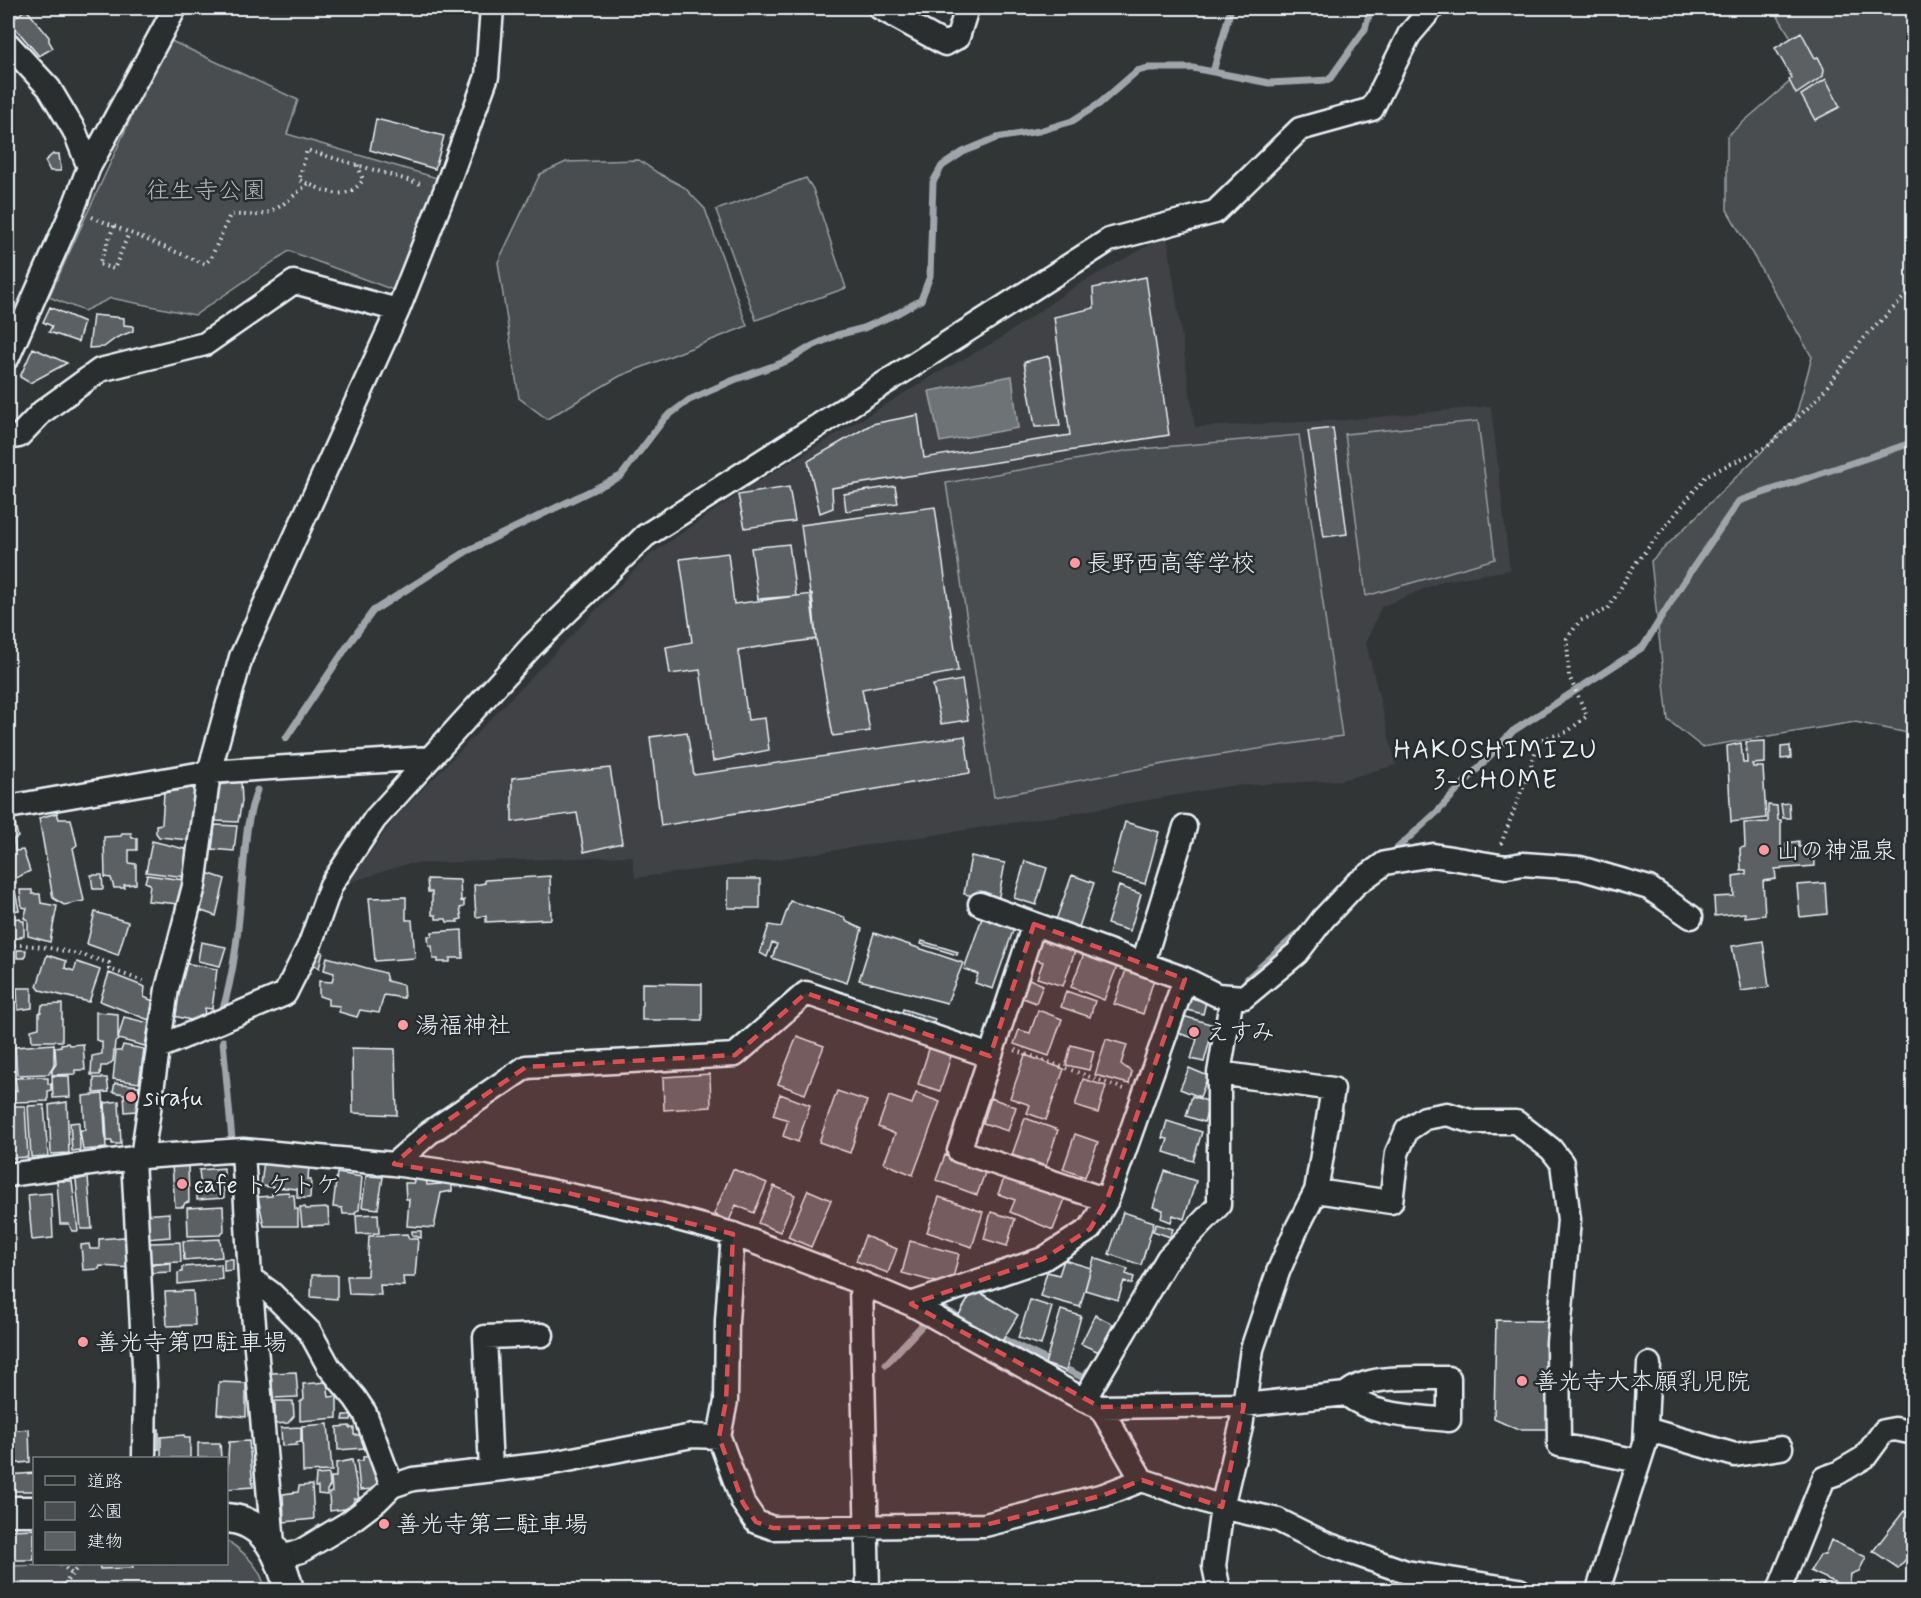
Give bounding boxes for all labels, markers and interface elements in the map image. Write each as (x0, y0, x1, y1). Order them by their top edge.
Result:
park label: 往生寺公園 (146, 176, 266, 207)
place label: 長野西高等学校 (1087, 549, 1255, 580)
marker: 長野西高等学校 (1068, 556, 1082, 570)
district label: HAKOSHIMIZU 3-CHOME (1394, 734, 1598, 798)
place label: 山の神温泉 (1776, 836, 1896, 867)
marker: 山の神温泉 (1757, 843, 1771, 857)
place label: 湯福神社 (415, 1011, 511, 1042)
marker: 湯福神社 (396, 1018, 410, 1032)
place label: えすみ (1206, 1018, 1275, 1049)
marker: えすみ (1187, 1025, 1201, 1039)
place label: sirafu (143, 1083, 203, 1114)
marker: sirafu (124, 1090, 138, 1104)
place label: cafe トケトケ (194, 1170, 340, 1201)
marker: cafe トケトケ (175, 1177, 189, 1191)
place label: 善光寺第四駐車場 (95, 1328, 287, 1359)
marker: 善光寺第四駐車場 (76, 1335, 90, 1349)
place label: 善光寺大本願乳児院 (1534, 1367, 1750, 1398)
marker: 善光寺大本願乳児院 (1515, 1374, 1529, 1388)
legend (33, 1457, 228, 1565)
text: 道路 (87, 1470, 123, 1494)
text: 公園 (87, 1500, 123, 1524)
place label: 善光寺第二駐車場 (396, 1510, 588, 1541)
marker: 善光寺第二駐車場 (377, 1517, 391, 1531)
text: 建物 (87, 1530, 123, 1554)

